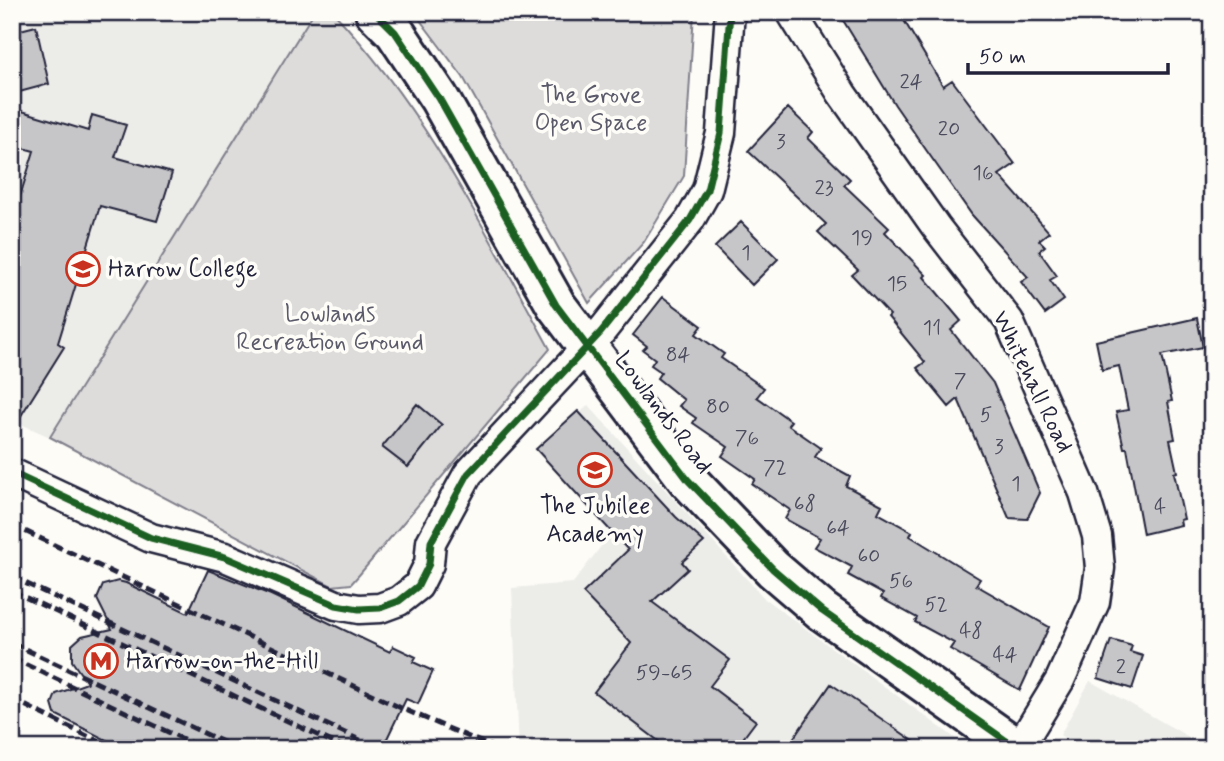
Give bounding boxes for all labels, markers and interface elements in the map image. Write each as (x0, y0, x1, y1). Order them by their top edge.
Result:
scale bar (968, 32, 1168, 76)
text: 50 m (979, 43, 1026, 71)
house number: 24 (899, 68, 923, 96)
park label: The Grove Open Space (535, 80, 647, 139)
house number: 20 (938, 115, 960, 143)
house number: 3 (776, 128, 786, 156)
house number: 16 (973, 159, 994, 187)
house number: 23 (814, 174, 834, 202)
house number: 19 (851, 224, 873, 252)
house number: 1 (741, 239, 751, 267)
school or university icon: Harrow College (64, 250, 102, 288)
place label: Harrow College (108, 254, 257, 288)
house number: 15 (887, 270, 907, 298)
park label: Lowlands Recreation Ground (236, 299, 424, 358)
street label: Whitehall Road (984, 306, 1080, 458)
house number: 11 (923, 314, 941, 342)
house number: 84 (666, 341, 691, 369)
street label: Lowlands Road (607, 346, 719, 480)
house number: 7 (954, 367, 967, 395)
house number: 80 (706, 393, 730, 421)
house number: 5 (980, 401, 992, 429)
house number: 76 (735, 424, 759, 452)
house number: 3 (994, 433, 1004, 461)
school or university icon: The Jubilee Academy (576, 451, 614, 489)
house number: 72 (763, 454, 787, 482)
house number: 1 (1011, 470, 1021, 498)
house number: 68 (794, 490, 816, 518)
place label: The Jubilee Academy (540, 491, 650, 550)
house number: 4 (1154, 493, 1166, 521)
house number: 64 (826, 514, 850, 542)
house number: 60 (858, 542, 880, 570)
house number: 56 (889, 567, 913, 595)
house number: 52 (924, 591, 948, 619)
house number: 48 (959, 617, 983, 645)
house number: 44 (993, 641, 1018, 669)
metro station icon: Harrow-on-the-Hill (82, 642, 120, 680)
place label: Harrow-on-the-Hill (126, 646, 318, 677)
house number: 2 (1116, 653, 1126, 681)
house number: 59-65 (636, 659, 692, 687)

